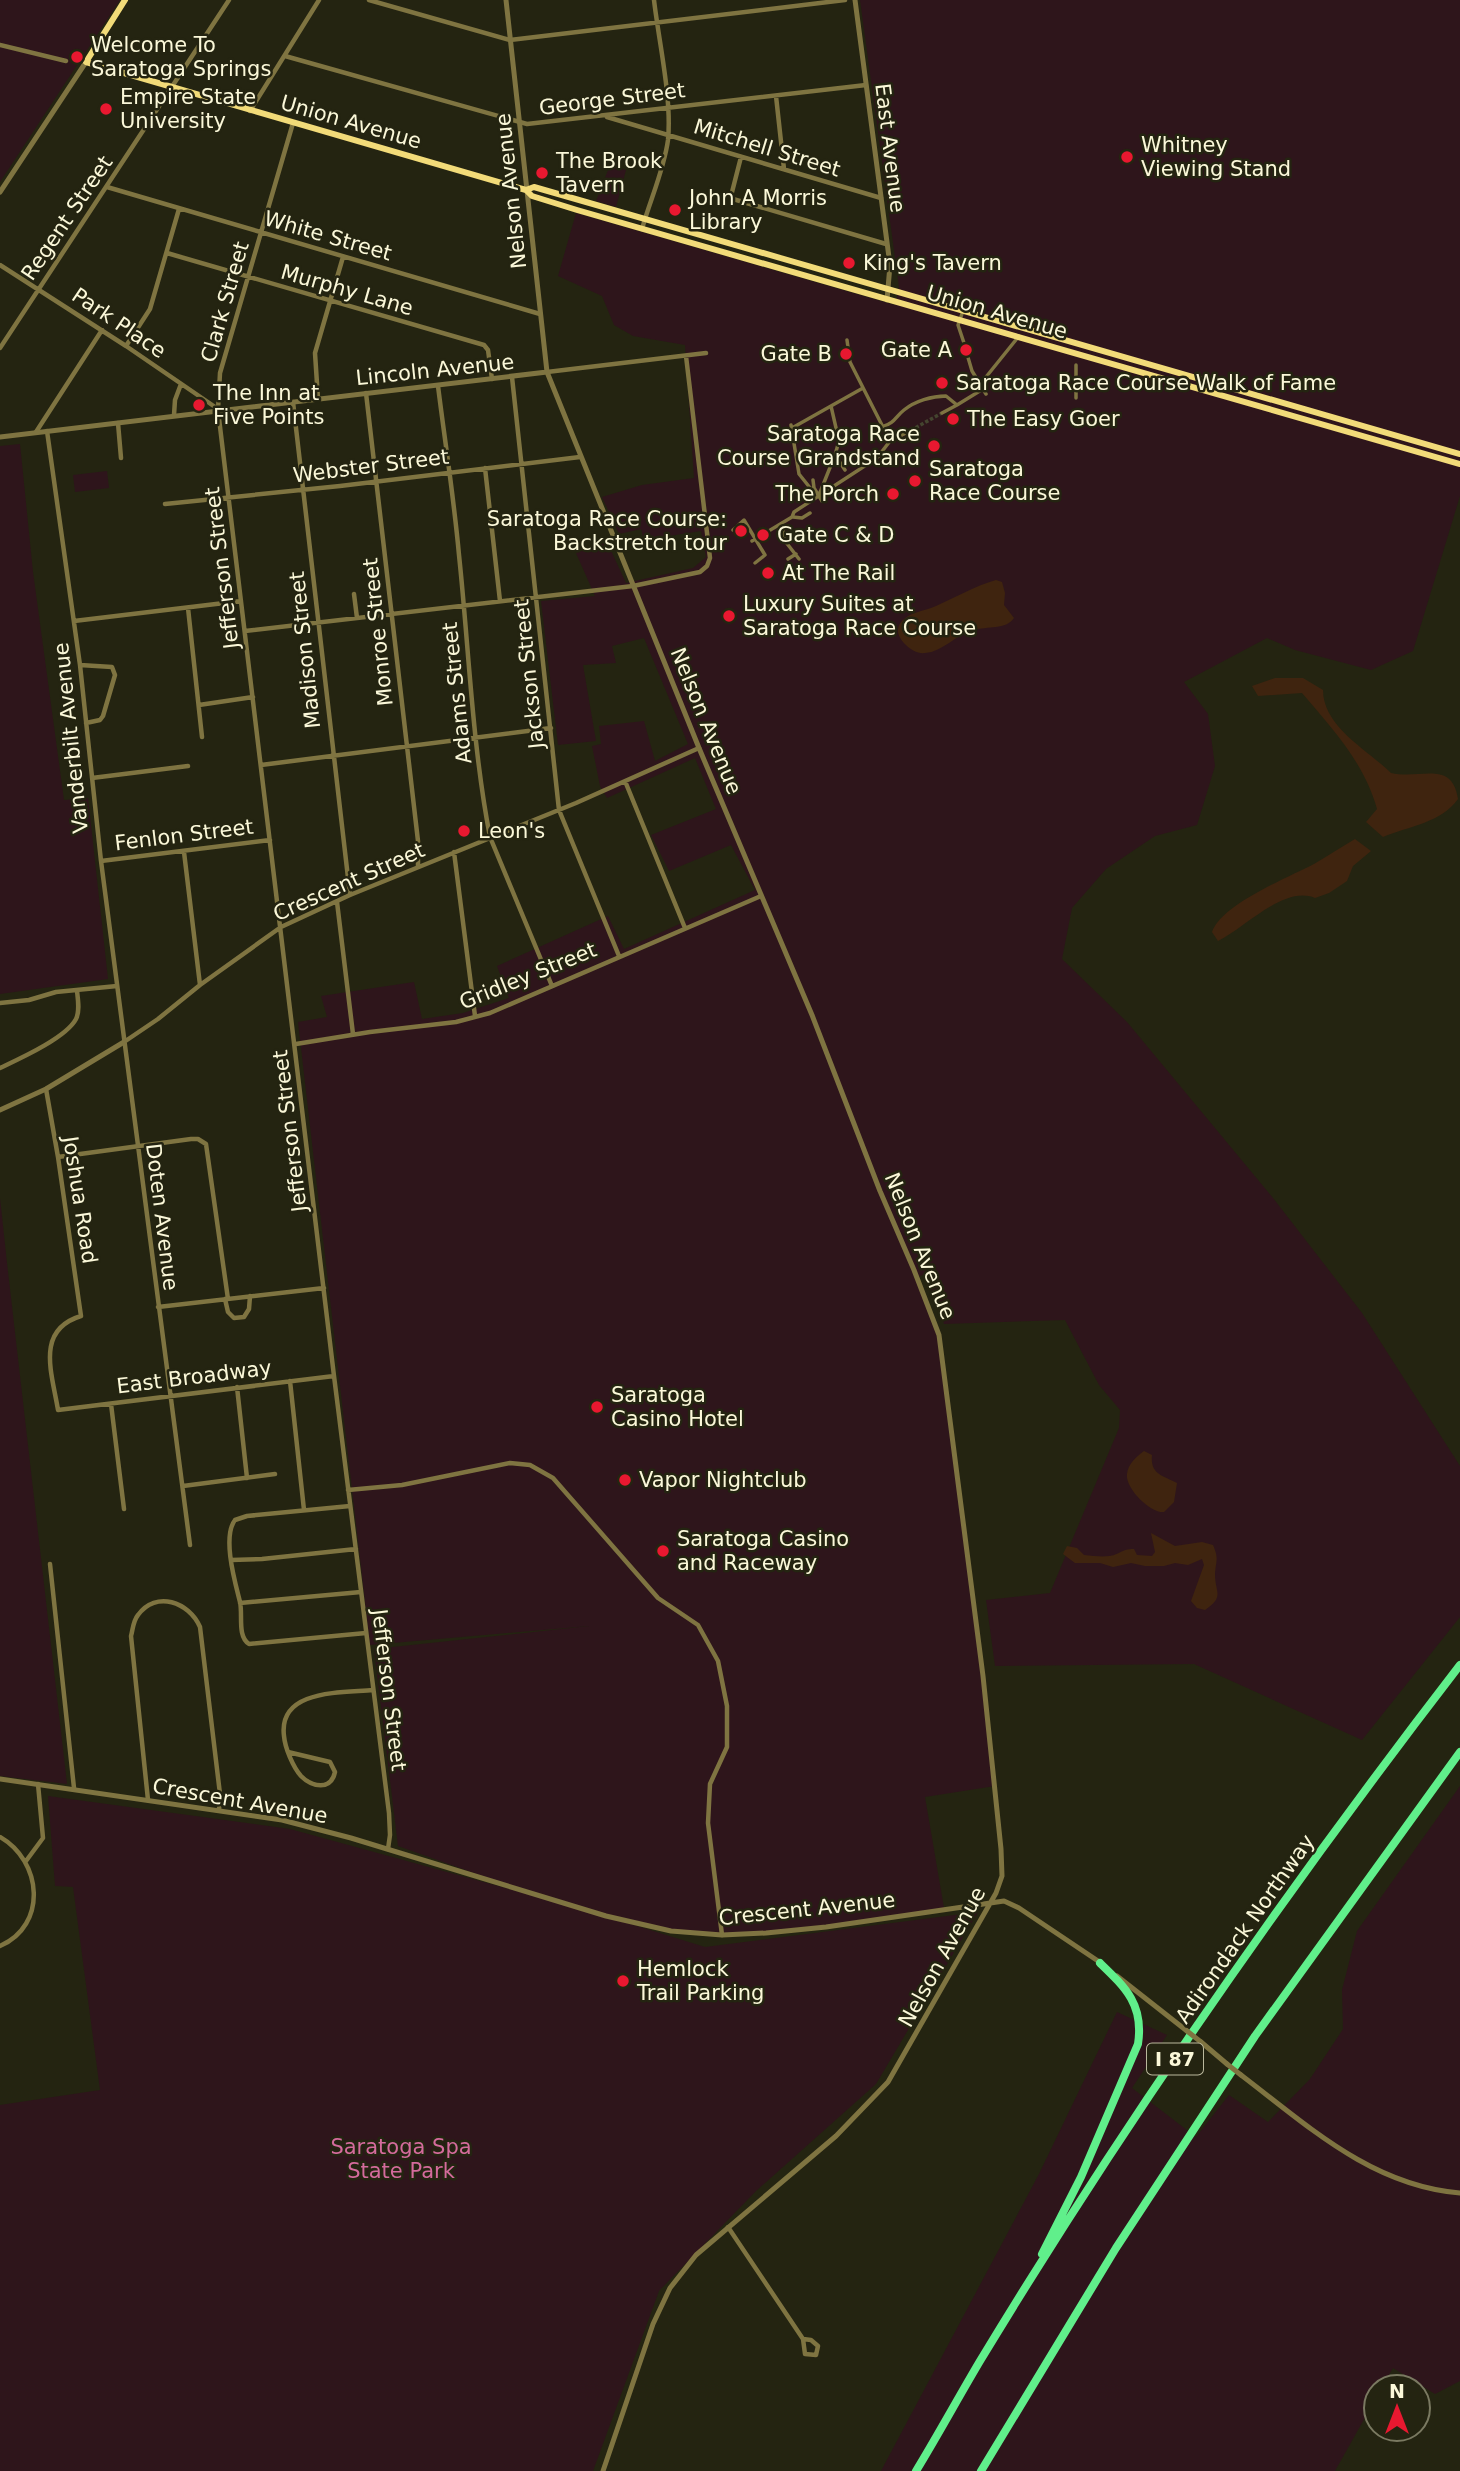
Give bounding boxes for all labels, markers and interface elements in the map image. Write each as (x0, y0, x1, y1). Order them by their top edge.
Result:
place label: Welcome To Saratoga Springs (91, 33, 271, 81)
marker: Welcome To Saratoga Springs (69, 49, 85, 65)
street label: George Street (538, 78, 686, 120)
street label: East Avenue (870, 82, 910, 214)
place label: Empire State University (120, 85, 256, 133)
street label: Union Avenue (278, 90, 424, 154)
marker: Empire State University (98, 101, 114, 117)
street label: Nelson Avenue (491, 112, 531, 270)
street label: Mitchell Street (691, 114, 843, 182)
place label: Whitney Viewing Stand (1141, 133, 1291, 181)
place label: The Brook Tavern (555, 149, 663, 197)
marker: Whitney Viewing Stand (1119, 149, 1135, 165)
street label: Regent Street (17, 151, 117, 285)
marker: The Brook Tavern (534, 165, 550, 181)
place label: John A Morris Library (687, 186, 827, 234)
marker: John A Morris Library (667, 202, 683, 218)
street label: White Street (261, 206, 395, 266)
street label: Clark Street (196, 239, 254, 365)
place label: King's Tavern (863, 251, 1002, 275)
marker: King's Tavern (841, 255, 857, 271)
street label: Murphy Lane (278, 260, 416, 320)
street label: Union Avenue (924, 280, 1070, 344)
street label: Park Place (68, 283, 170, 363)
place label: Gate A (881, 338, 953, 362)
place label: Gate B (761, 342, 832, 366)
marker: Gate A (958, 342, 974, 358)
marker: Gate B (838, 346, 854, 362)
street label: Lincoln Avenue (355, 350, 515, 390)
place label: Saratoga Race Course Walk of Fame (956, 371, 1336, 395)
marker: Saratoga Race Course Walk of Fame (934, 375, 950, 391)
place label: The Inn at Five Points (212, 381, 325, 429)
marker: The Inn at Five Points (191, 397, 207, 413)
place label: The Easy Goer (966, 407, 1120, 431)
marker: The Easy Goer (945, 411, 961, 427)
place label: Saratoga Race Course Grandstand (717, 422, 920, 470)
marker: Saratoga Race Course Grandstand (926, 438, 942, 454)
street label: Webster Street (292, 445, 450, 487)
place label: Saratoga Race Course (929, 457, 1060, 505)
marker: Saratoga Race Course (907, 473, 923, 489)
place label: The Porch (774, 482, 879, 506)
street label: Jefferson Street (200, 486, 244, 652)
marker: The Porch (885, 486, 901, 502)
place label: Saratoga Race Course: Backstretch tour (487, 507, 727, 555)
marker: Saratoga Race Course: Backstretch tour (733, 523, 749, 539)
place label: Gate C & D (777, 523, 895, 547)
marker: Gate C & D (755, 527, 771, 543)
street label: Monroe Street (358, 557, 398, 707)
place label: At The Rail (782, 561, 895, 585)
marker: At The Rail (760, 565, 776, 581)
street label: Madison Street (285, 570, 325, 730)
place label: Luxury Suites at Saratoga Race Course (743, 592, 976, 640)
street label: Jackson Street (509, 598, 549, 752)
marker: Luxury Suites at Saratoga Race Course (721, 608, 737, 624)
street label: Adams Street (438, 621, 476, 765)
street label: Vanderbilt Avenue (49, 641, 93, 835)
street label: Nelson Avenue (666, 644, 746, 798)
street label: Fenlon Street (113, 815, 255, 855)
place label: Leon's (478, 819, 545, 843)
marker: Leon's (456, 823, 472, 839)
street label: Crescent Street (270, 838, 428, 926)
street label: Gridley Street (456, 938, 600, 1014)
street label: Jefferson Street (268, 1049, 312, 1215)
street label: Joshua Road (58, 1133, 102, 1266)
street label: Doten Avenue (141, 1142, 183, 1292)
street label: Nelson Avenue (880, 1169, 960, 1323)
street label: East Broadway (115, 1356, 273, 1398)
place label: Saratoga Casino Hotel (611, 1383, 744, 1431)
marker: Saratoga Casino Hotel (589, 1399, 605, 1415)
place label: Vapor Nightclub (639, 1468, 807, 1492)
marker: Vapor Nightclub (617, 1472, 633, 1488)
place label: Saratoga Casino and Raceway (677, 1527, 849, 1575)
marker: Saratoga Casino and Raceway (655, 1543, 671, 1559)
street label: Jefferson Street (367, 1606, 411, 1772)
street label: Crescent Avenue (151, 1774, 329, 1828)
street label: Adirondack Northway (1171, 1830, 1319, 2028)
street label: Nelson Avenue (894, 1883, 990, 2031)
street label: Crescent Avenue (718, 1888, 896, 1930)
place label: Hemlock Trail Parking (636, 1957, 764, 2005)
marker: Hemlock Trail Parking (615, 1973, 631, 1989)
road number: I 87 (1147, 2044, 1203, 2074)
park label: Saratoga Spa State Park (330, 2135, 472, 2183)
north arrow (1362, 2373, 1432, 2443)
text: N (1389, 2380, 1405, 2402)

